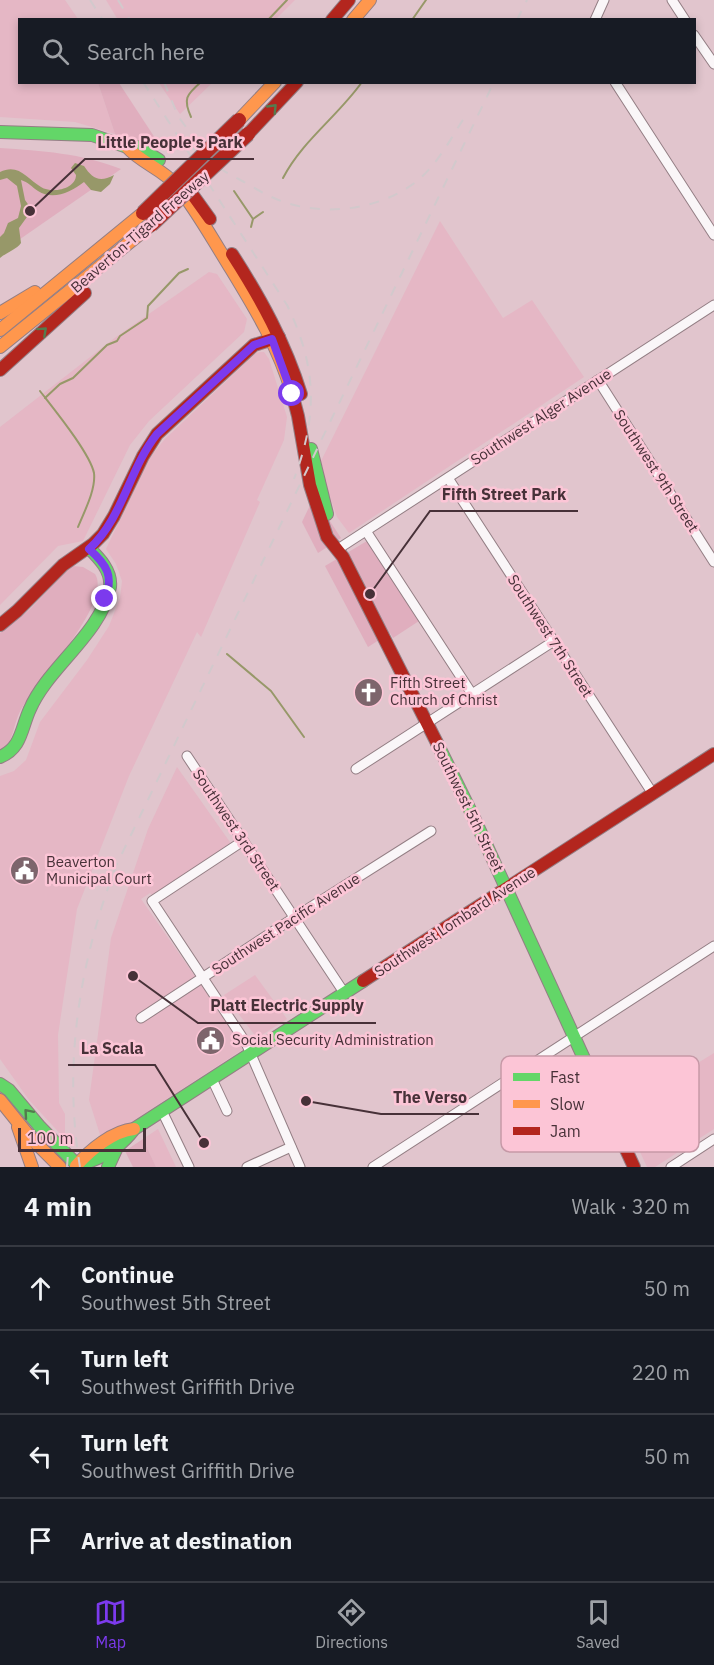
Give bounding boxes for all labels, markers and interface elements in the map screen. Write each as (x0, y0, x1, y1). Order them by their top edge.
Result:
search box (18, 18, 696, 84)
icon: search (39, 35, 72, 68)
text: Search here (87, 37, 205, 66)
one-way arrow (265, 105, 276, 116)
callout: Little People's Park (85, 125, 254, 159)
text: Little People's Park (97, 132, 243, 152)
street label: Beaverton-Tigard Freeway (67, 166, 213, 297)
one-way arrow (37, 327, 47, 338)
street label: Southwest Alger Avenue (467, 364, 615, 469)
route start (278, 380, 304, 406)
street label: Southwest 9th Street (610, 406, 703, 536)
callout: Fifth Street Park (430, 477, 578, 511)
text: Fifth Street Park (442, 484, 567, 504)
street label: Southwest 7th Street (504, 571, 597, 701)
route end (91, 585, 117, 611)
place label: Fifth Street Church of Christ (390, 673, 498, 709)
church icon: Fifth Street Church of Christ (353, 676, 385, 708)
street label: Southwest 5th Street (429, 739, 508, 875)
street label: Southwest 3rd Street (189, 765, 284, 894)
place label: Beaverton Municipal Court (46, 852, 152, 888)
public building icon: Beaverton Municipal Court (9, 855, 41, 887)
street label: Southwest Lombard Avenue (371, 862, 539, 981)
street label: Southwest Pacific Avenue (208, 869, 363, 979)
callout: Platt Electric Supply (198, 989, 376, 1023)
text: Platt Electric Supply (210, 995, 364, 1015)
public building icon: Social Security Administration (195, 1024, 227, 1056)
place label: Social Security Administration (232, 1030, 434, 1049)
callout: La Scala (68, 1031, 155, 1065)
text: La Scala (81, 1038, 143, 1058)
legend (501, 1056, 699, 1152)
text: Fast (550, 1067, 580, 1087)
callout: The Verso (381, 1080, 479, 1114)
text: The Verso (393, 1087, 467, 1107)
text: Slow (550, 1094, 585, 1114)
one-way arrow (24, 1109, 35, 1120)
text: Jam (550, 1121, 581, 1141)
scale bar (18, 1125, 146, 1152)
text: 100 m (27, 1128, 74, 1148)
text: 4 min (24, 1189, 92, 1223)
text: Walk · 320 m (572, 1193, 690, 1220)
text: Continue (81, 1260, 174, 1289)
icon: ahead (24, 1272, 57, 1305)
text: 50 m (644, 1275, 690, 1302)
text: Southwest 5th Street (81, 1289, 271, 1316)
text: Turn left (81, 1344, 169, 1373)
icon: left (24, 1356, 57, 1389)
text: 220 m (632, 1359, 690, 1386)
text: Southwest Griffith Drive (81, 1373, 295, 1400)
text: Turn left (81, 1428, 169, 1457)
icon: left (24, 1440, 57, 1473)
text: 50 m (644, 1443, 690, 1470)
text: Southwest Griffith Drive (81, 1457, 295, 1484)
icon: arrive (24, 1524, 57, 1557)
text: Arrive at destination (81, 1526, 292, 1555)
tab: Map (94, 1596, 127, 1652)
tab: Directions (315, 1596, 388, 1652)
tab: Saved (576, 1596, 620, 1652)

